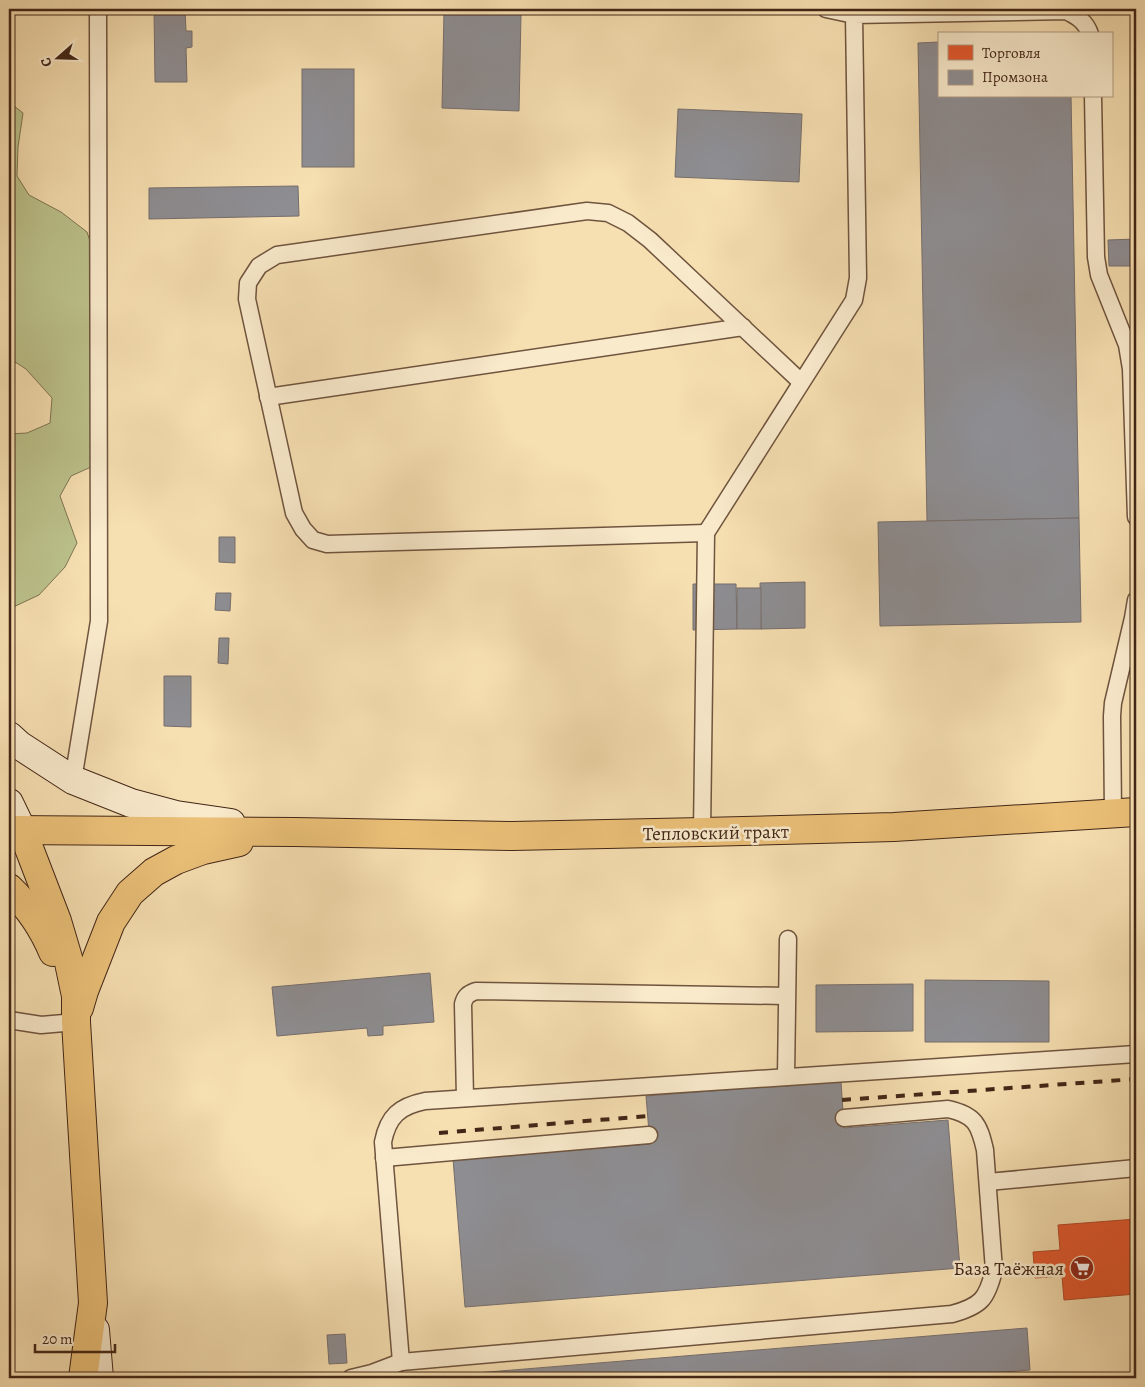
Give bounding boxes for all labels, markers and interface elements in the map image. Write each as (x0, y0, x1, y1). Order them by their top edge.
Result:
north arrow (32, 32, 82, 82)
legend (938, 32, 1112, 98)
text: Торговля (982, 43, 1040, 63)
text: С (36, 55, 57, 70)
text: Промзона (982, 67, 1048, 87)
street label: Тепловский тракт (643, 819, 790, 847)
supermarket icon: База Таёжная (1069, 1255, 1095, 1281)
place label: База Таёжная (953, 1256, 1064, 1282)
scale bar (35, 1322, 115, 1354)
text: 20 m (42, 1329, 73, 1349)

